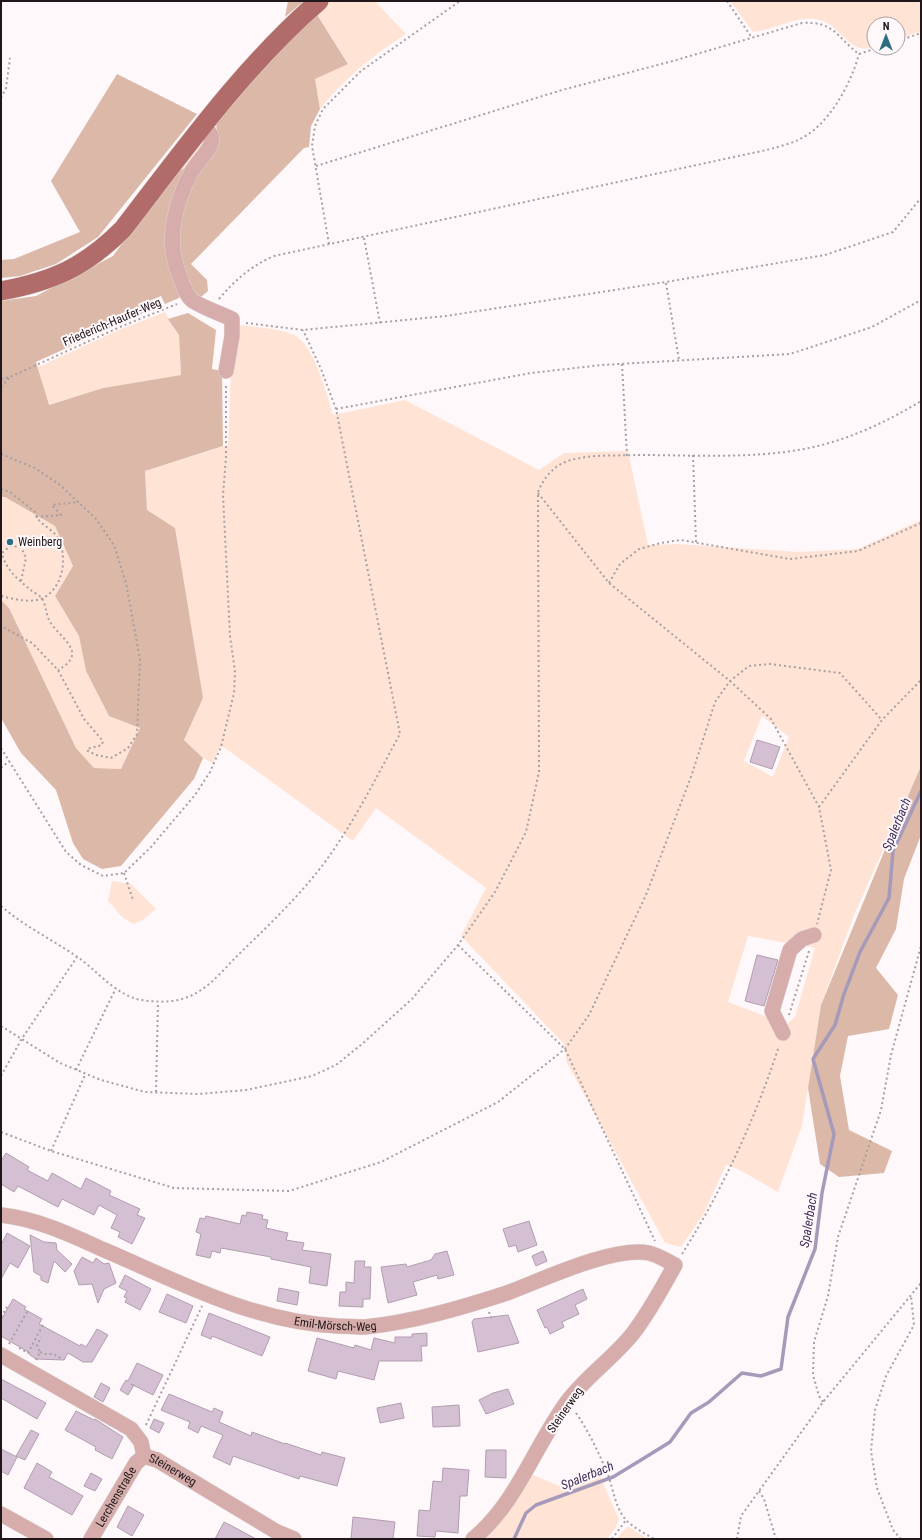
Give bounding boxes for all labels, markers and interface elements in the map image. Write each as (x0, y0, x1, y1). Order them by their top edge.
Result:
north arrow (866, 16, 906, 56)
text: N (883, 20, 890, 33)
street label: Friederich-Haufer-Weg (61, 295, 163, 349)
place label: Weinberg (18, 535, 62, 549)
marker: Weinberg (5, 537, 15, 547)
water label: Spalerbach (879, 796, 914, 853)
water label: Spalerbach (797, 1191, 820, 1249)
street label: Emil-Mörsch-Weg (293, 1314, 377, 1334)
street label: Steinerweg (544, 1384, 586, 1436)
street label: Steinerweg (147, 1451, 199, 1489)
water label: Spalerbach (559, 1458, 616, 1493)
street label: Lerchenstraße (93, 1464, 139, 1530)

